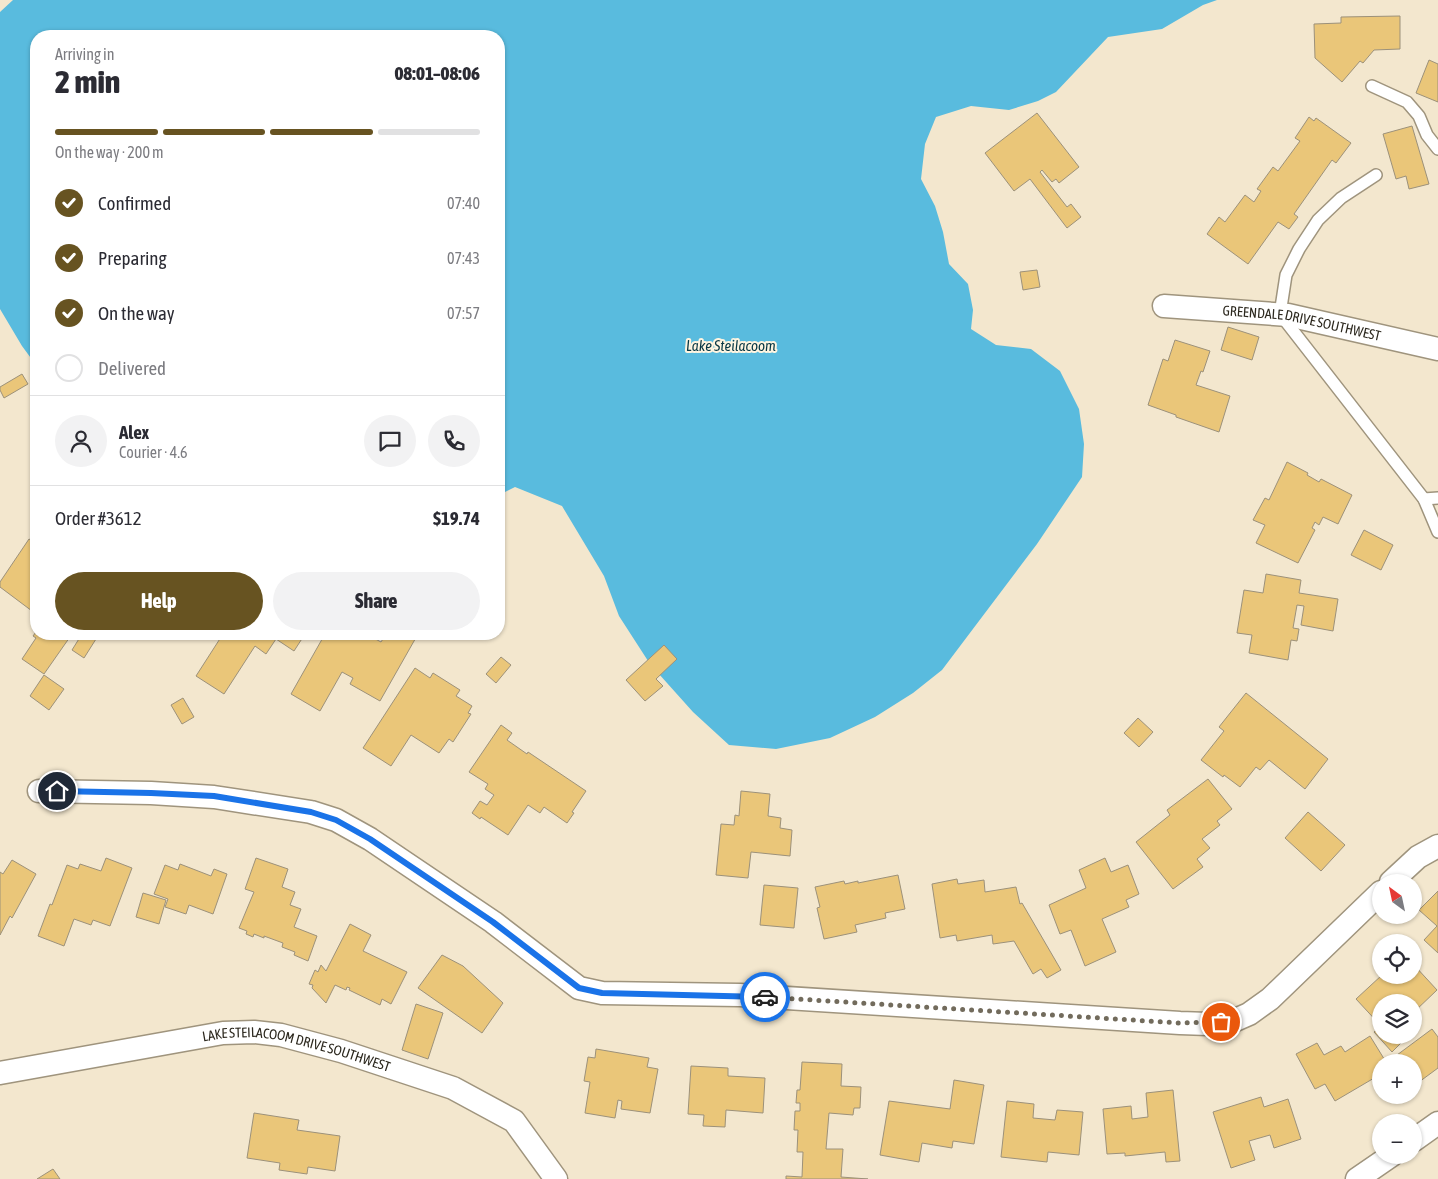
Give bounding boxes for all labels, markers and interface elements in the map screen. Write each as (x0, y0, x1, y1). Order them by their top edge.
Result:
text: Arriving in (55, 45, 115, 63)
text: 08:01–08:06 (394, 62, 480, 84)
text: 2 min (55, 63, 120, 100)
text: On the way · 200 m (55, 143, 164, 161)
icon: check (55, 189, 83, 217)
text: Confirmed (98, 192, 171, 214)
text: 07:40 (447, 194, 480, 212)
icon: check (55, 244, 83, 272)
text: Preparing (98, 247, 167, 269)
text: 07:43 (447, 249, 480, 267)
icon: check (55, 299, 83, 327)
text: On the way (98, 302, 175, 324)
street label: GREENDALE DRIVE SOUTHWEST (1222, 302, 1382, 344)
text: 07:57 (447, 304, 480, 322)
water label: Lake Steilacoom (686, 337, 776, 354)
text: Delivered (98, 357, 166, 379)
button: person (55, 415, 107, 467)
button: chat (364, 415, 416, 467)
button: phone (428, 415, 480, 467)
text: Alex (119, 421, 149, 443)
text: Courier · 4.6 (119, 443, 188, 461)
text: Order #3612 (55, 507, 142, 529)
text: $19.74 (433, 507, 480, 529)
button: Help (55, 572, 263, 630)
button: Share (273, 572, 480, 630)
pin (36, 770, 78, 812)
icon: home (43, 777, 71, 805)
north arrow (1372, 874, 1422, 924)
map controls (1372, 874, 1422, 1164)
button: locate (1372, 934, 1422, 984)
courier (740, 972, 790, 1022)
icon: car (751, 983, 779, 1011)
button: layers (1372, 994, 1422, 1044)
pin (1200, 1001, 1242, 1043)
icon: bag (1207, 1008, 1235, 1036)
street label: LAKE STEILACOOM DRIVE SOUTHWEST (201, 1024, 392, 1075)
button: + (1372, 1054, 1422, 1104)
button: − (1372, 1114, 1422, 1164)

